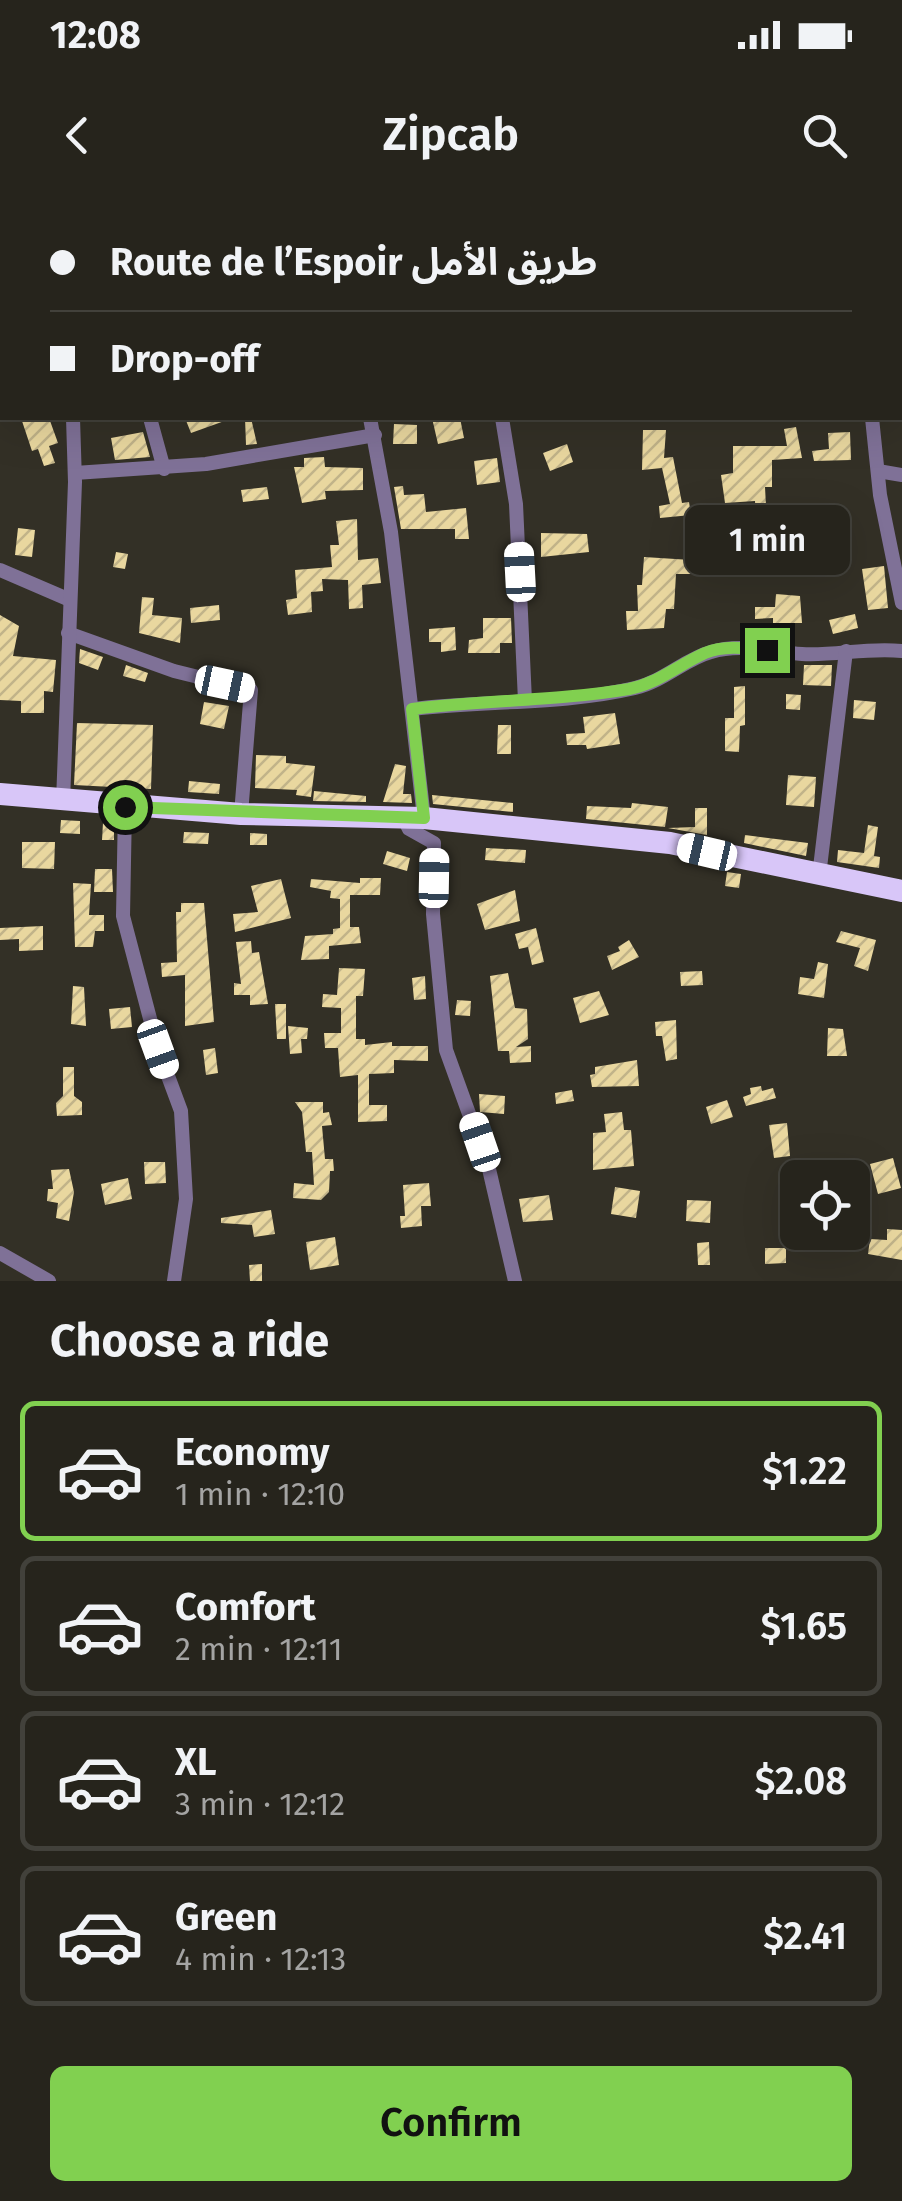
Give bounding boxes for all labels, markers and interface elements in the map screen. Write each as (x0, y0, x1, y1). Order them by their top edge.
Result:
text: 12:08 (50, 12, 141, 58)
icon: back (50, 108, 105, 163)
text: Zipcab (383, 108, 519, 162)
icon: search (797, 108, 852, 163)
text: Route de l’Espoir طريق الأمل (110, 239, 597, 285)
text: Drop-off (110, 336, 258, 382)
callout: 1 min (684, 505, 850, 575)
text: 1 min (729, 521, 806, 559)
car (503, 541, 537, 603)
route end (745, 628, 790, 673)
car (193, 663, 257, 705)
route start (103, 785, 148, 830)
car (674, 831, 740, 873)
car (418, 848, 450, 908)
car (134, 1016, 182, 1082)
car (456, 1109, 504, 1175)
map controls (780, 1160, 870, 1250)
button: locate (780, 1160, 870, 1250)
text: Choose a ride (50, 1314, 329, 1368)
icon: car (55, 1426, 145, 1516)
text: Economy (175, 1429, 330, 1475)
text: $1.22 (762, 1448, 847, 1494)
text: 1 min · 12:10 (175, 1475, 345, 1513)
icon: car (55, 1581, 145, 1671)
text: Comfort (175, 1584, 316, 1630)
text: $1.65 (761, 1603, 847, 1649)
text: 2 min · 12:11 (175, 1630, 343, 1668)
icon: car (55, 1736, 145, 1826)
text: XL (175, 1739, 217, 1785)
text: $2.08 (755, 1758, 847, 1804)
text: 3 min · 12:12 (175, 1785, 345, 1823)
icon: car (55, 1891, 145, 1981)
text: Green (175, 1894, 278, 1940)
text: $2.41 (763, 1913, 847, 1959)
text: 4 min · 12:13 (175, 1940, 346, 1978)
button: Confirm (50, 2066, 852, 2181)

